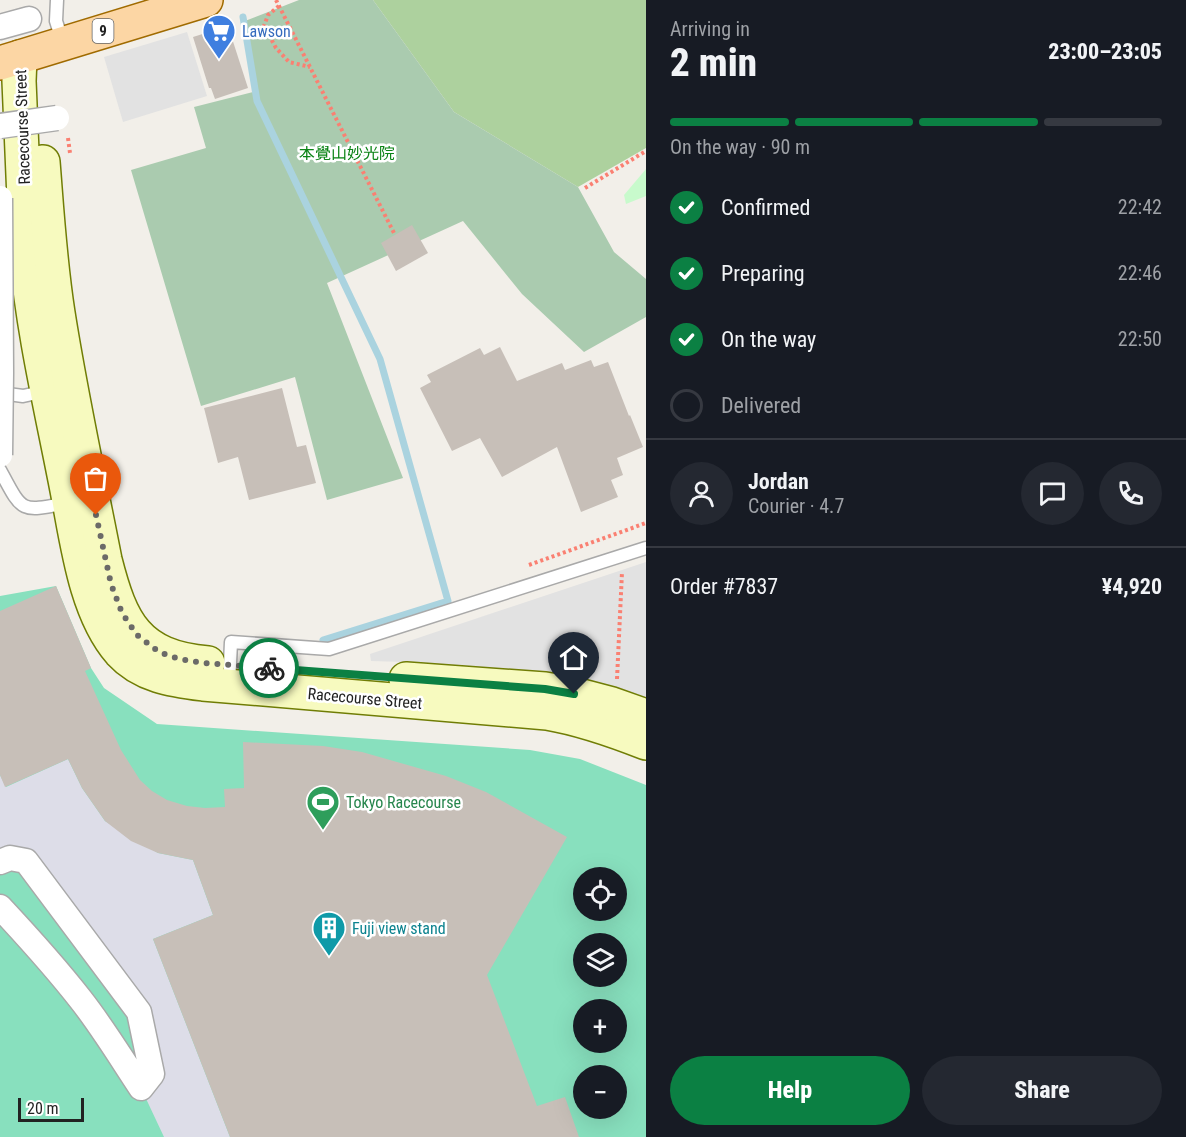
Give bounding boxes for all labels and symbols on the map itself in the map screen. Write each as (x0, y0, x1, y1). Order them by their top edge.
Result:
supermarket icon: Lawson (201, 13, 237, 60)
road number: 9 (92, 19, 114, 43)
place label: Lawson (242, 22, 291, 41)
street label: Racecourse Street (11, 69, 34, 185)
park label: 本覺山妙光院 (299, 144, 395, 163)
pin (70, 453, 121, 515)
pin (548, 632, 599, 694)
courier (239, 638, 299, 698)
street label: Racecourse Street (307, 684, 423, 713)
sports icon: Tokyo Racecourse (305, 784, 341, 831)
place label: Tokyo Racecourse (346, 793, 461, 812)
building icon: Fuji view stand (311, 910, 347, 957)
place label: Fuji view stand (352, 919, 446, 938)
scale bar (18, 1095, 84, 1122)

